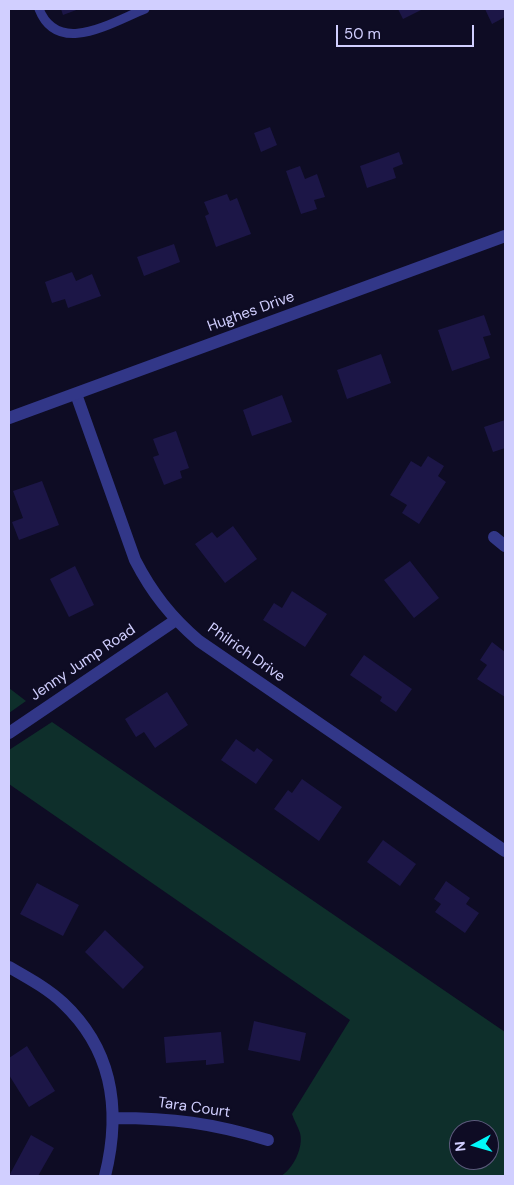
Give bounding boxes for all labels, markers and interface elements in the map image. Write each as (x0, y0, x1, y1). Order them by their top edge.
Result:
scale bar (339, 15, 476, 47)
text: 50 m (344, 24, 381, 44)
street label: Hughes Drive (205, 288, 297, 336)
street label: Philrich Drive (204, 620, 288, 686)
street label: Jenny Jump Road (27, 621, 139, 705)
street label: Tara Court (157, 1094, 231, 1122)
north arrow (449, 1120, 499, 1170)
text: N (451, 1140, 470, 1152)

